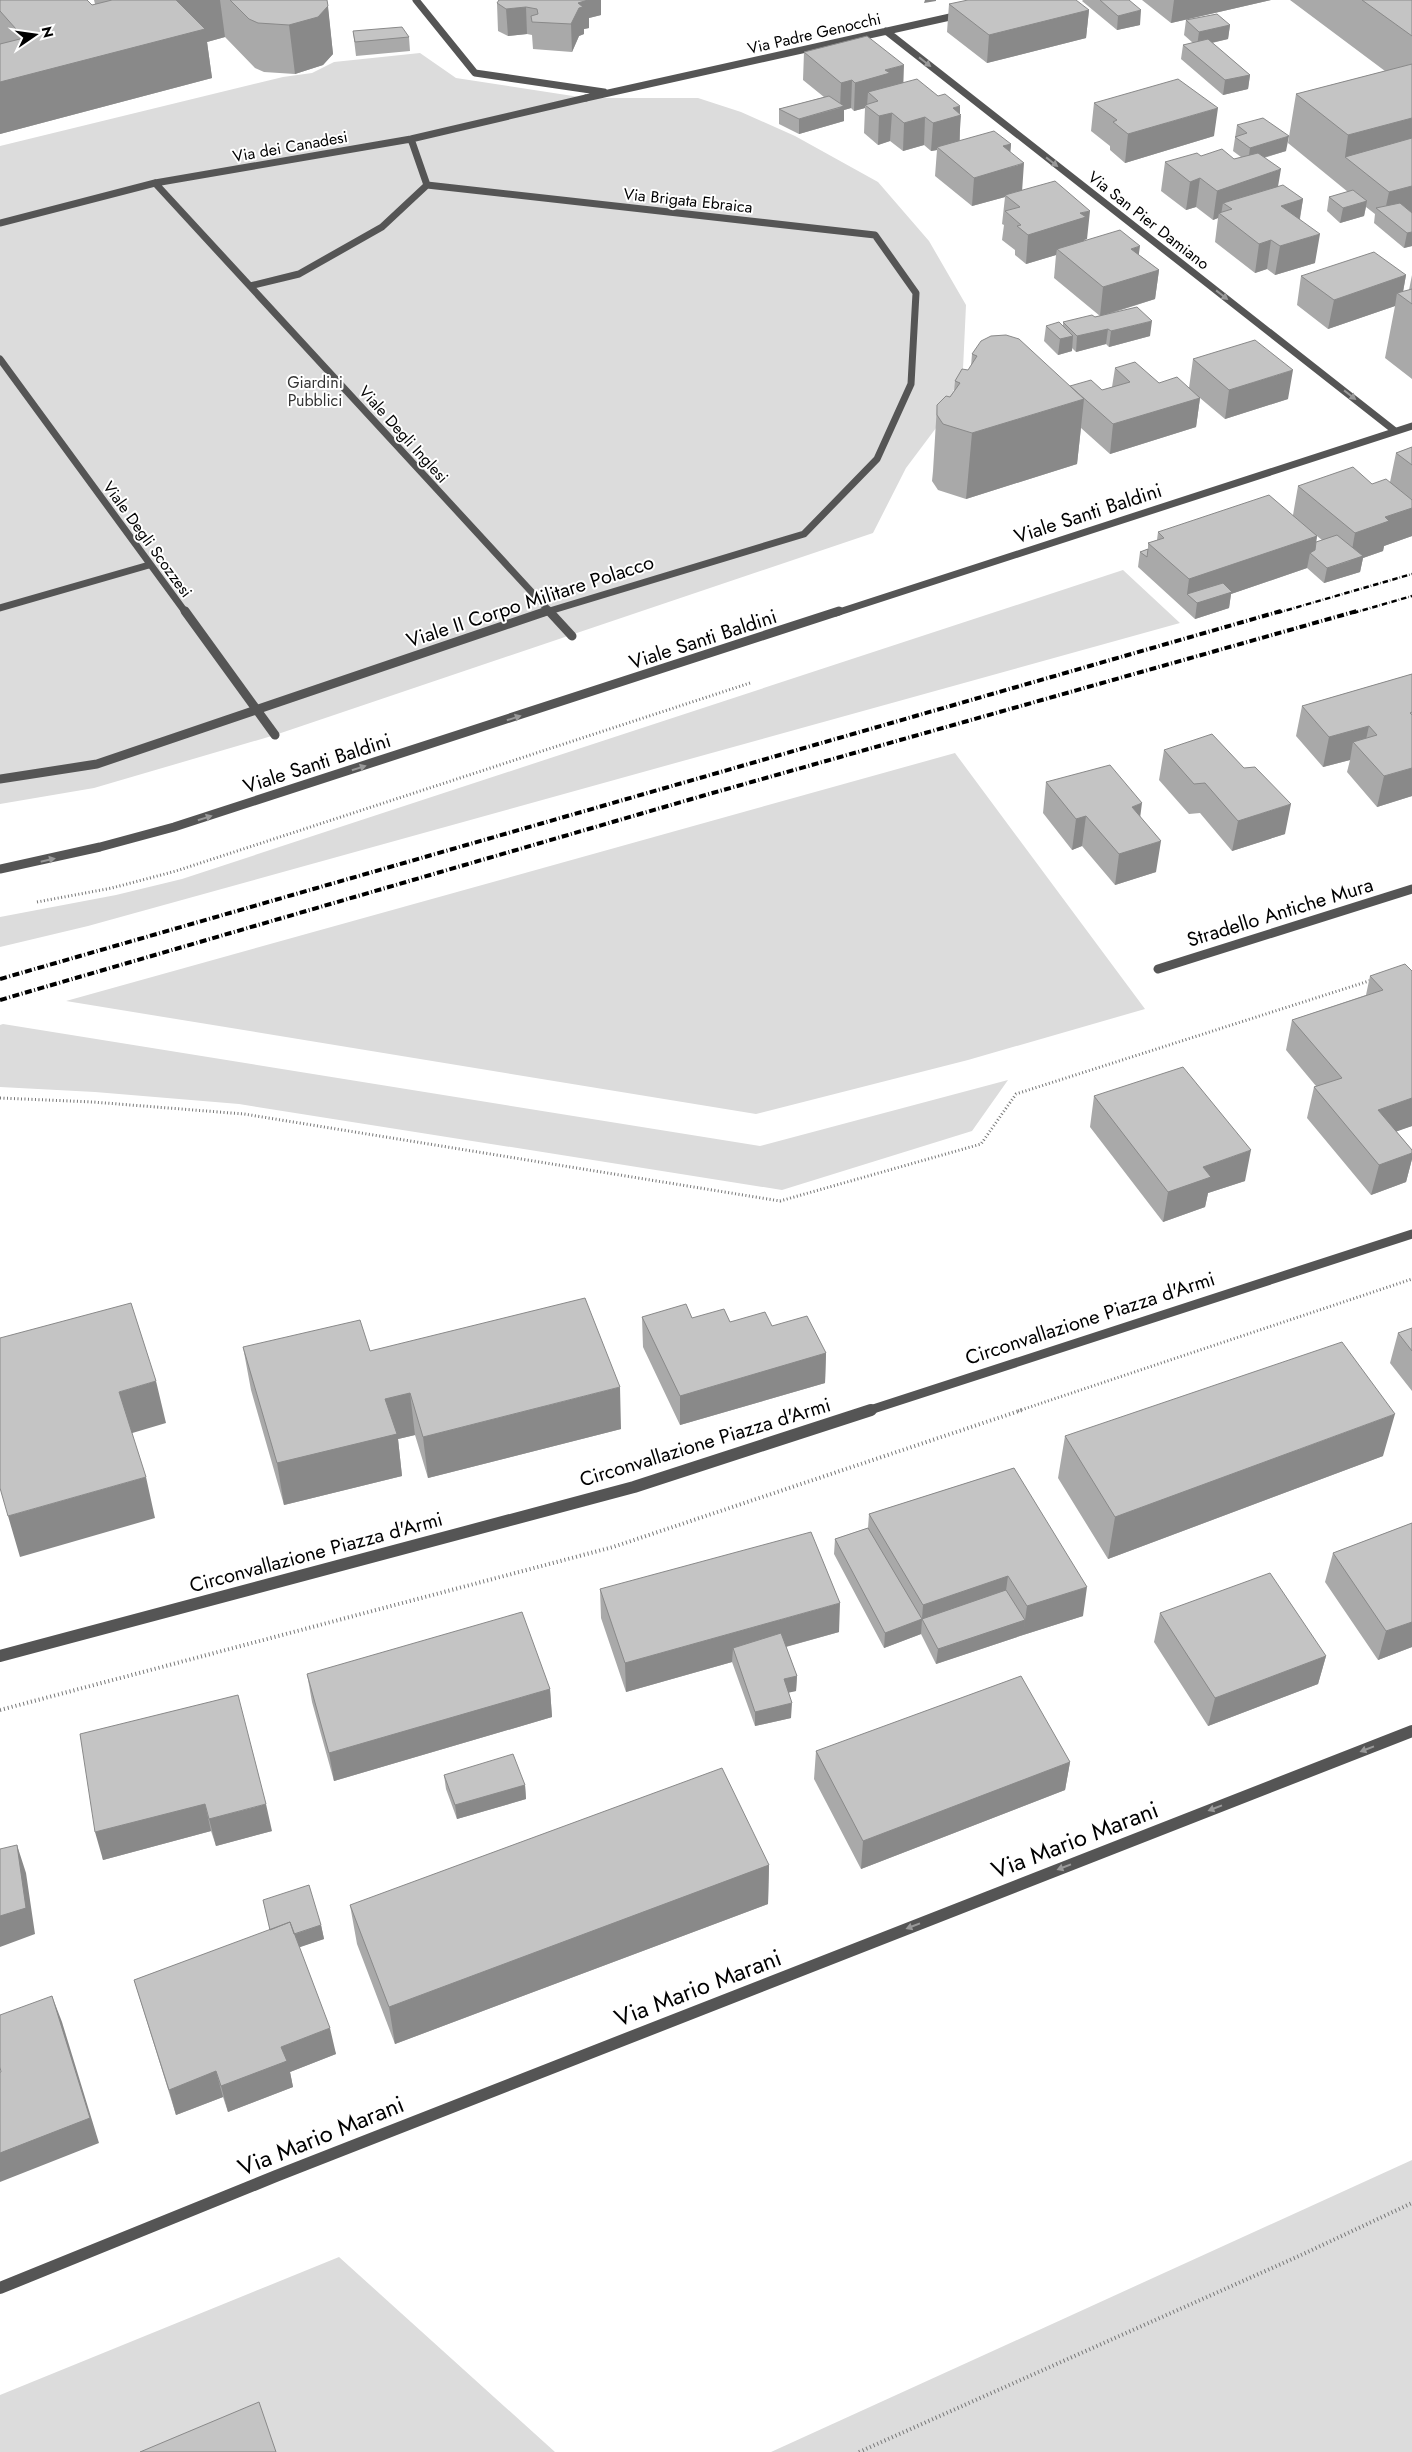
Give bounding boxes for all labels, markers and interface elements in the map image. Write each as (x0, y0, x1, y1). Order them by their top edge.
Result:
street label: Via Padre Genocchi (745, 7, 883, 60)
north arrow (10, 10, 60, 60)
text: N (37, 24, 59, 40)
one-way arrow (918, 56, 931, 67)
street label: Via dei Canadesi (231, 125, 349, 168)
one-way arrow (1046, 156, 1059, 167)
street label: Via San Pier Damiano (1083, 166, 1214, 275)
street label: Via Brigata Ebraica (622, 182, 754, 219)
one-way arrow (1215, 289, 1228, 300)
park label: Giardini Pubblici (287, 371, 343, 412)
street label: Viale Degli Inglesi (354, 381, 454, 488)
one-way arrow (1343, 389, 1356, 400)
street label: Viale Degli Scozzesi (98, 476, 198, 602)
street label: Viale Santi Baldini (1011, 476, 1166, 551)
street label: Viale II Corpo Militare Polacco (403, 548, 658, 655)
street label: Viale Santi Baldini (626, 602, 781, 677)
one-way arrow (507, 714, 522, 722)
street label: Viale Santi Baldini (240, 726, 395, 801)
one-way arrow (352, 763, 367, 771)
one-way arrow (197, 813, 212, 821)
one-way arrow (40, 856, 55, 864)
street label: Stradello Antiche Mura (1183, 870, 1377, 955)
street label: Circonvallazione Piazza d'Armi (962, 1264, 1219, 1373)
street label: Circonvallazione Piazza d'Armi (576, 1390, 834, 1495)
street label: Circonvallazione Piazza d'Armi (186, 1505, 446, 1600)
one-way arrow (1359, 1745, 1374, 1753)
street label: Via Mario Marani (986, 1792, 1163, 1887)
one-way arrow (1207, 1804, 1222, 1812)
one-way arrow (1056, 1863, 1071, 1871)
one-way arrow (906, 1923, 920, 1931)
street label: Via Mario Marani (609, 1940, 786, 2035)
street label: Via Mario Marani (233, 2086, 409, 2185)

